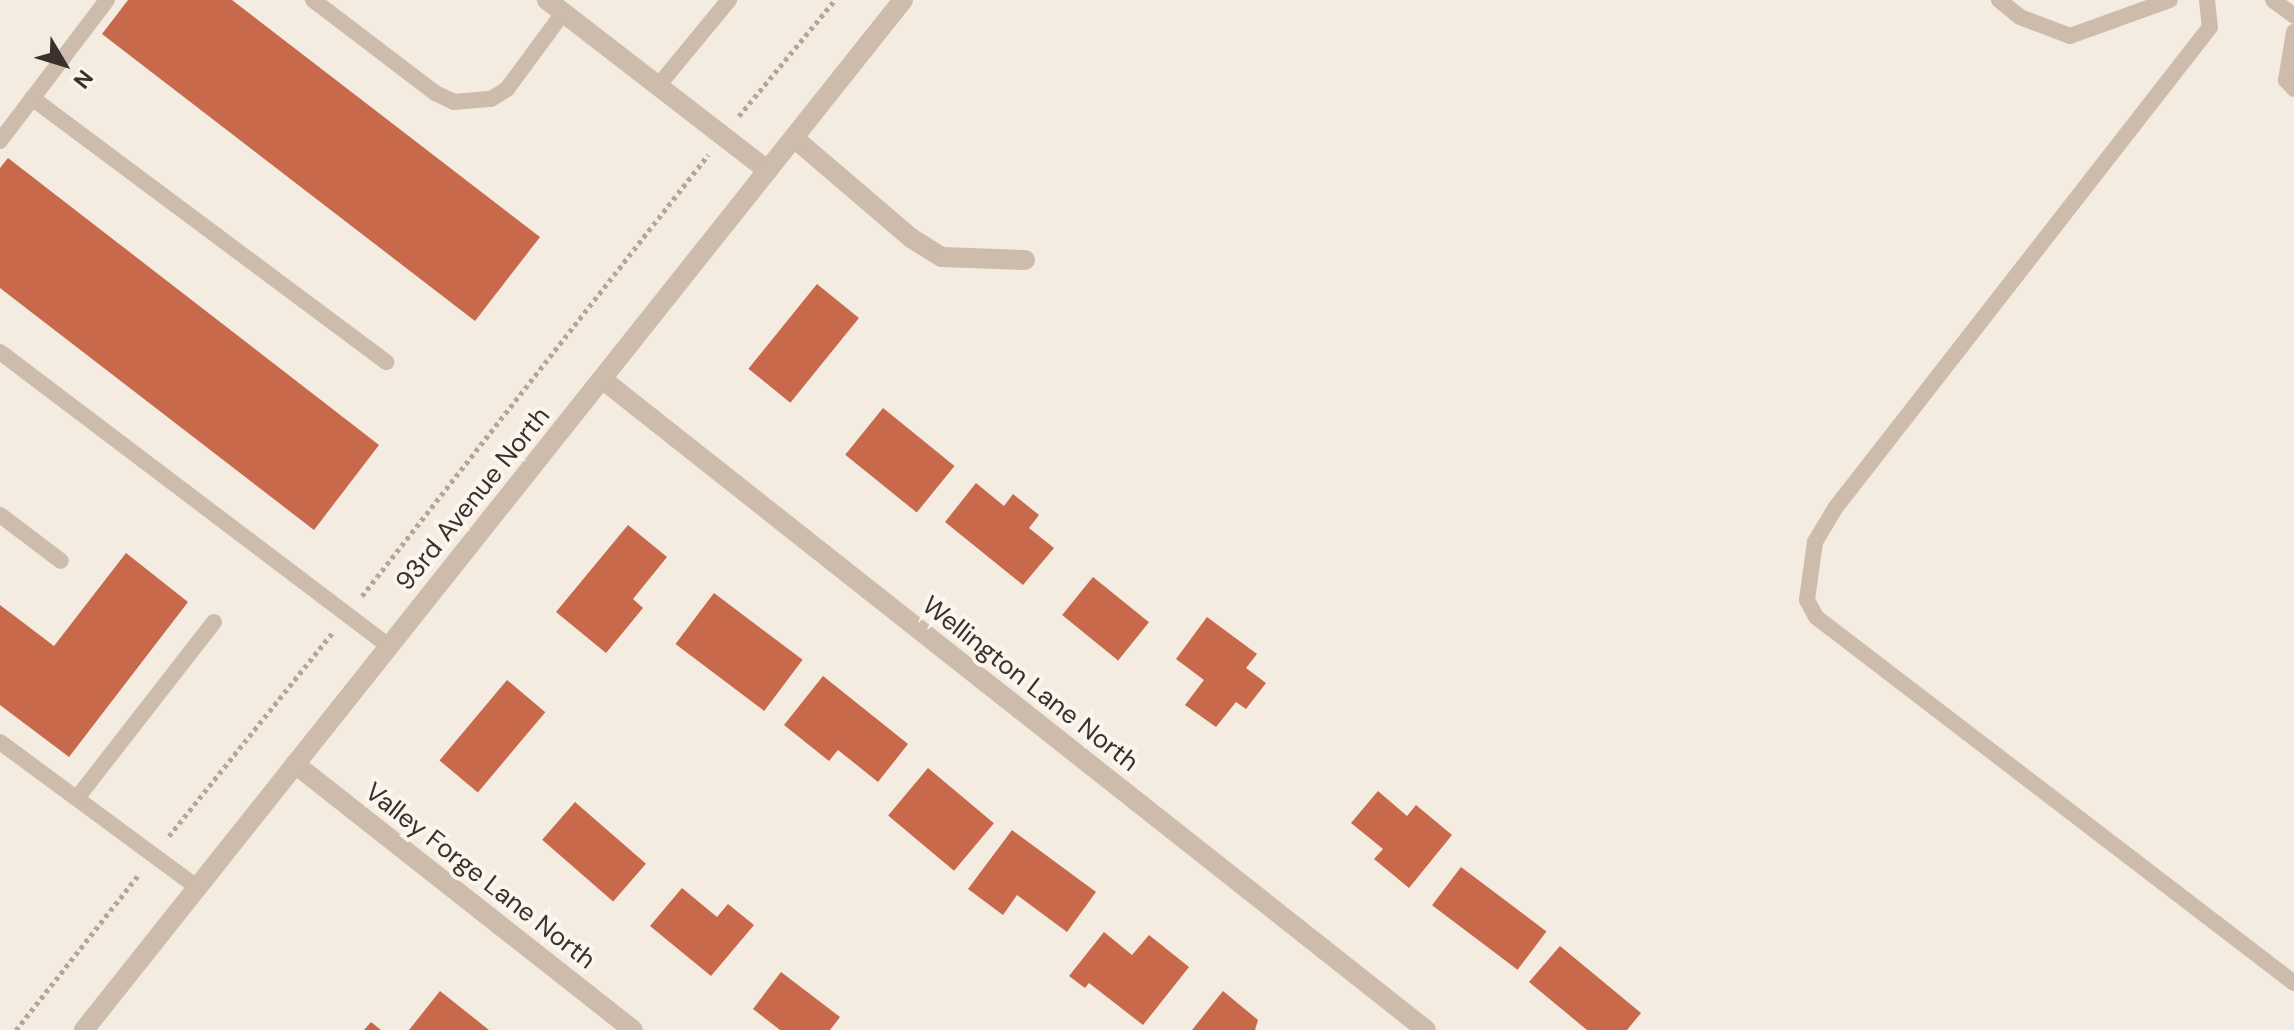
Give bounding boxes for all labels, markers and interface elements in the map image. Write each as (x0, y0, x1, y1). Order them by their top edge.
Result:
north arrow (24, 24, 104, 104)
text: N (67, 64, 100, 94)
street label: 93rd Avenue North (389, 401, 557, 597)
street label: Wellington Lane North (916, 590, 1144, 778)
street label: Valley Forge Lane North (359, 776, 601, 976)

